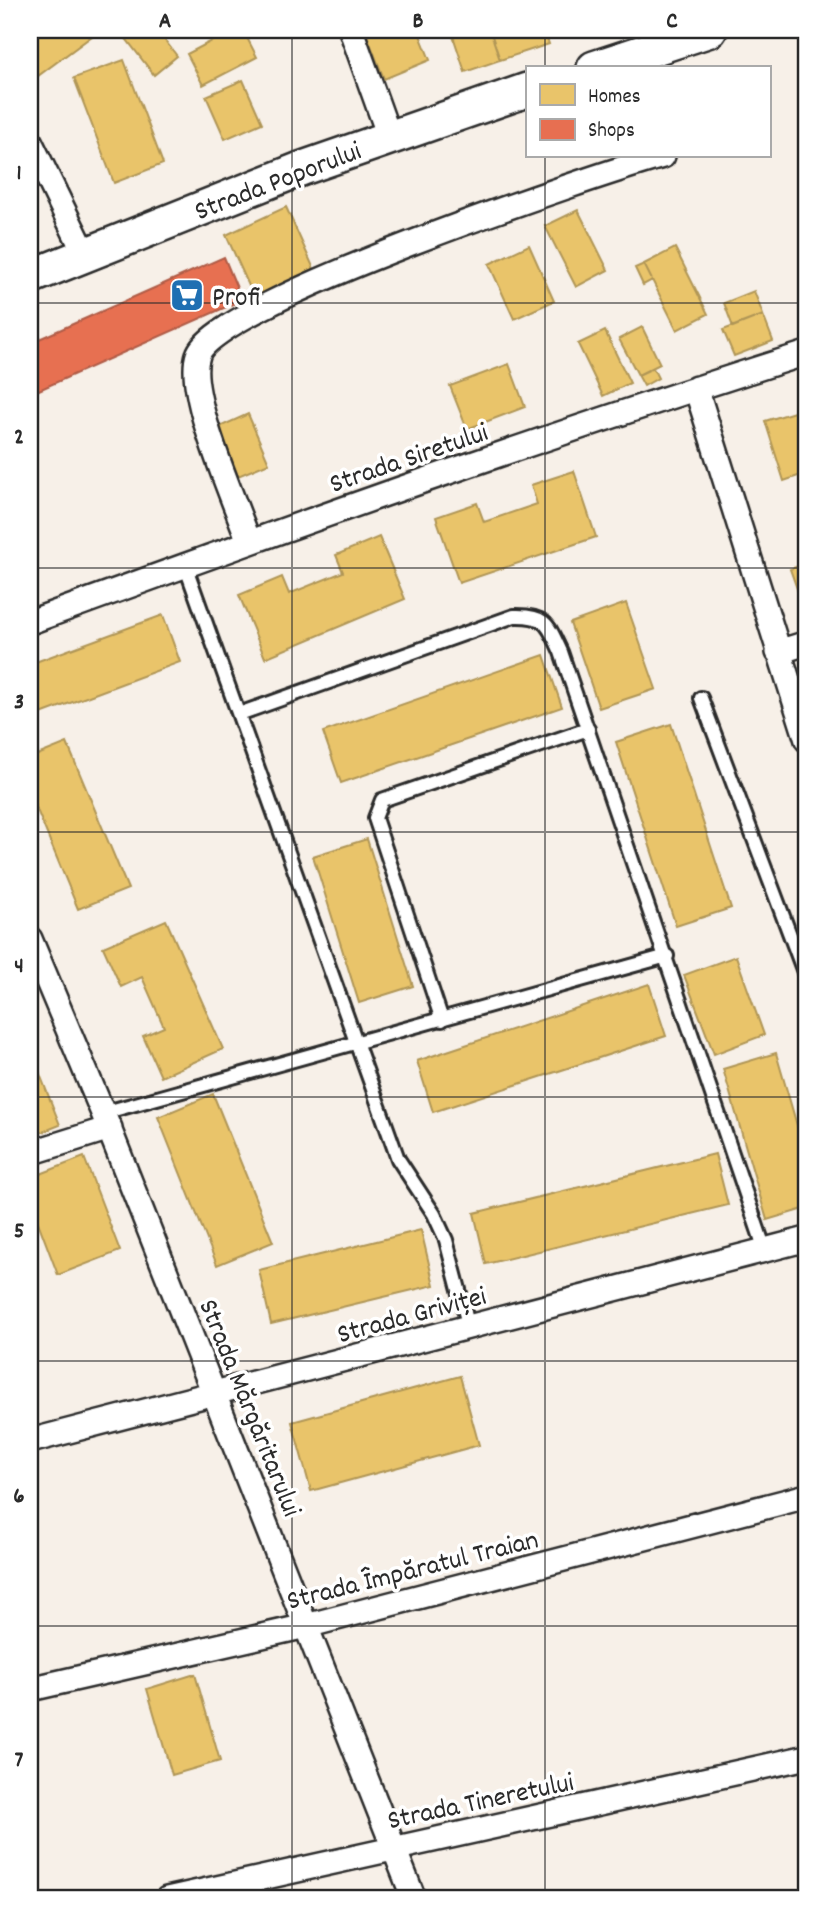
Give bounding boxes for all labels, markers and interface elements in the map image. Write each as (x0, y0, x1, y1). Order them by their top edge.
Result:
text: A (159, 6, 171, 39)
text: B (413, 6, 424, 39)
text: C (666, 6, 678, 39)
legend (526, 66, 770, 158)
text: Homes (588, 83, 641, 113)
text: Shops (588, 117, 635, 147)
street label: Strada Poporului (190, 134, 368, 234)
text: 1 (16, 158, 22, 191)
supermarket icon: Profi (168, 276, 206, 314)
place label: Profi (212, 280, 261, 320)
street label: Strada Siretului (325, 415, 494, 507)
text: 2 (14, 422, 24, 455)
text: 3 (14, 687, 24, 720)
text: 4 (14, 951, 24, 984)
text: 5 (14, 1216, 24, 1249)
street label: Strada Griviței (333, 1279, 491, 1357)
street label: Strada Mărgăritarului (186, 1294, 309, 1524)
text: 6 (13, 1481, 25, 1514)
street label: Strada Împăratul Traian (283, 1522, 543, 1623)
text: 7 (15, 1745, 24, 1778)
street label: Strada Tineretului (384, 1765, 578, 1843)

